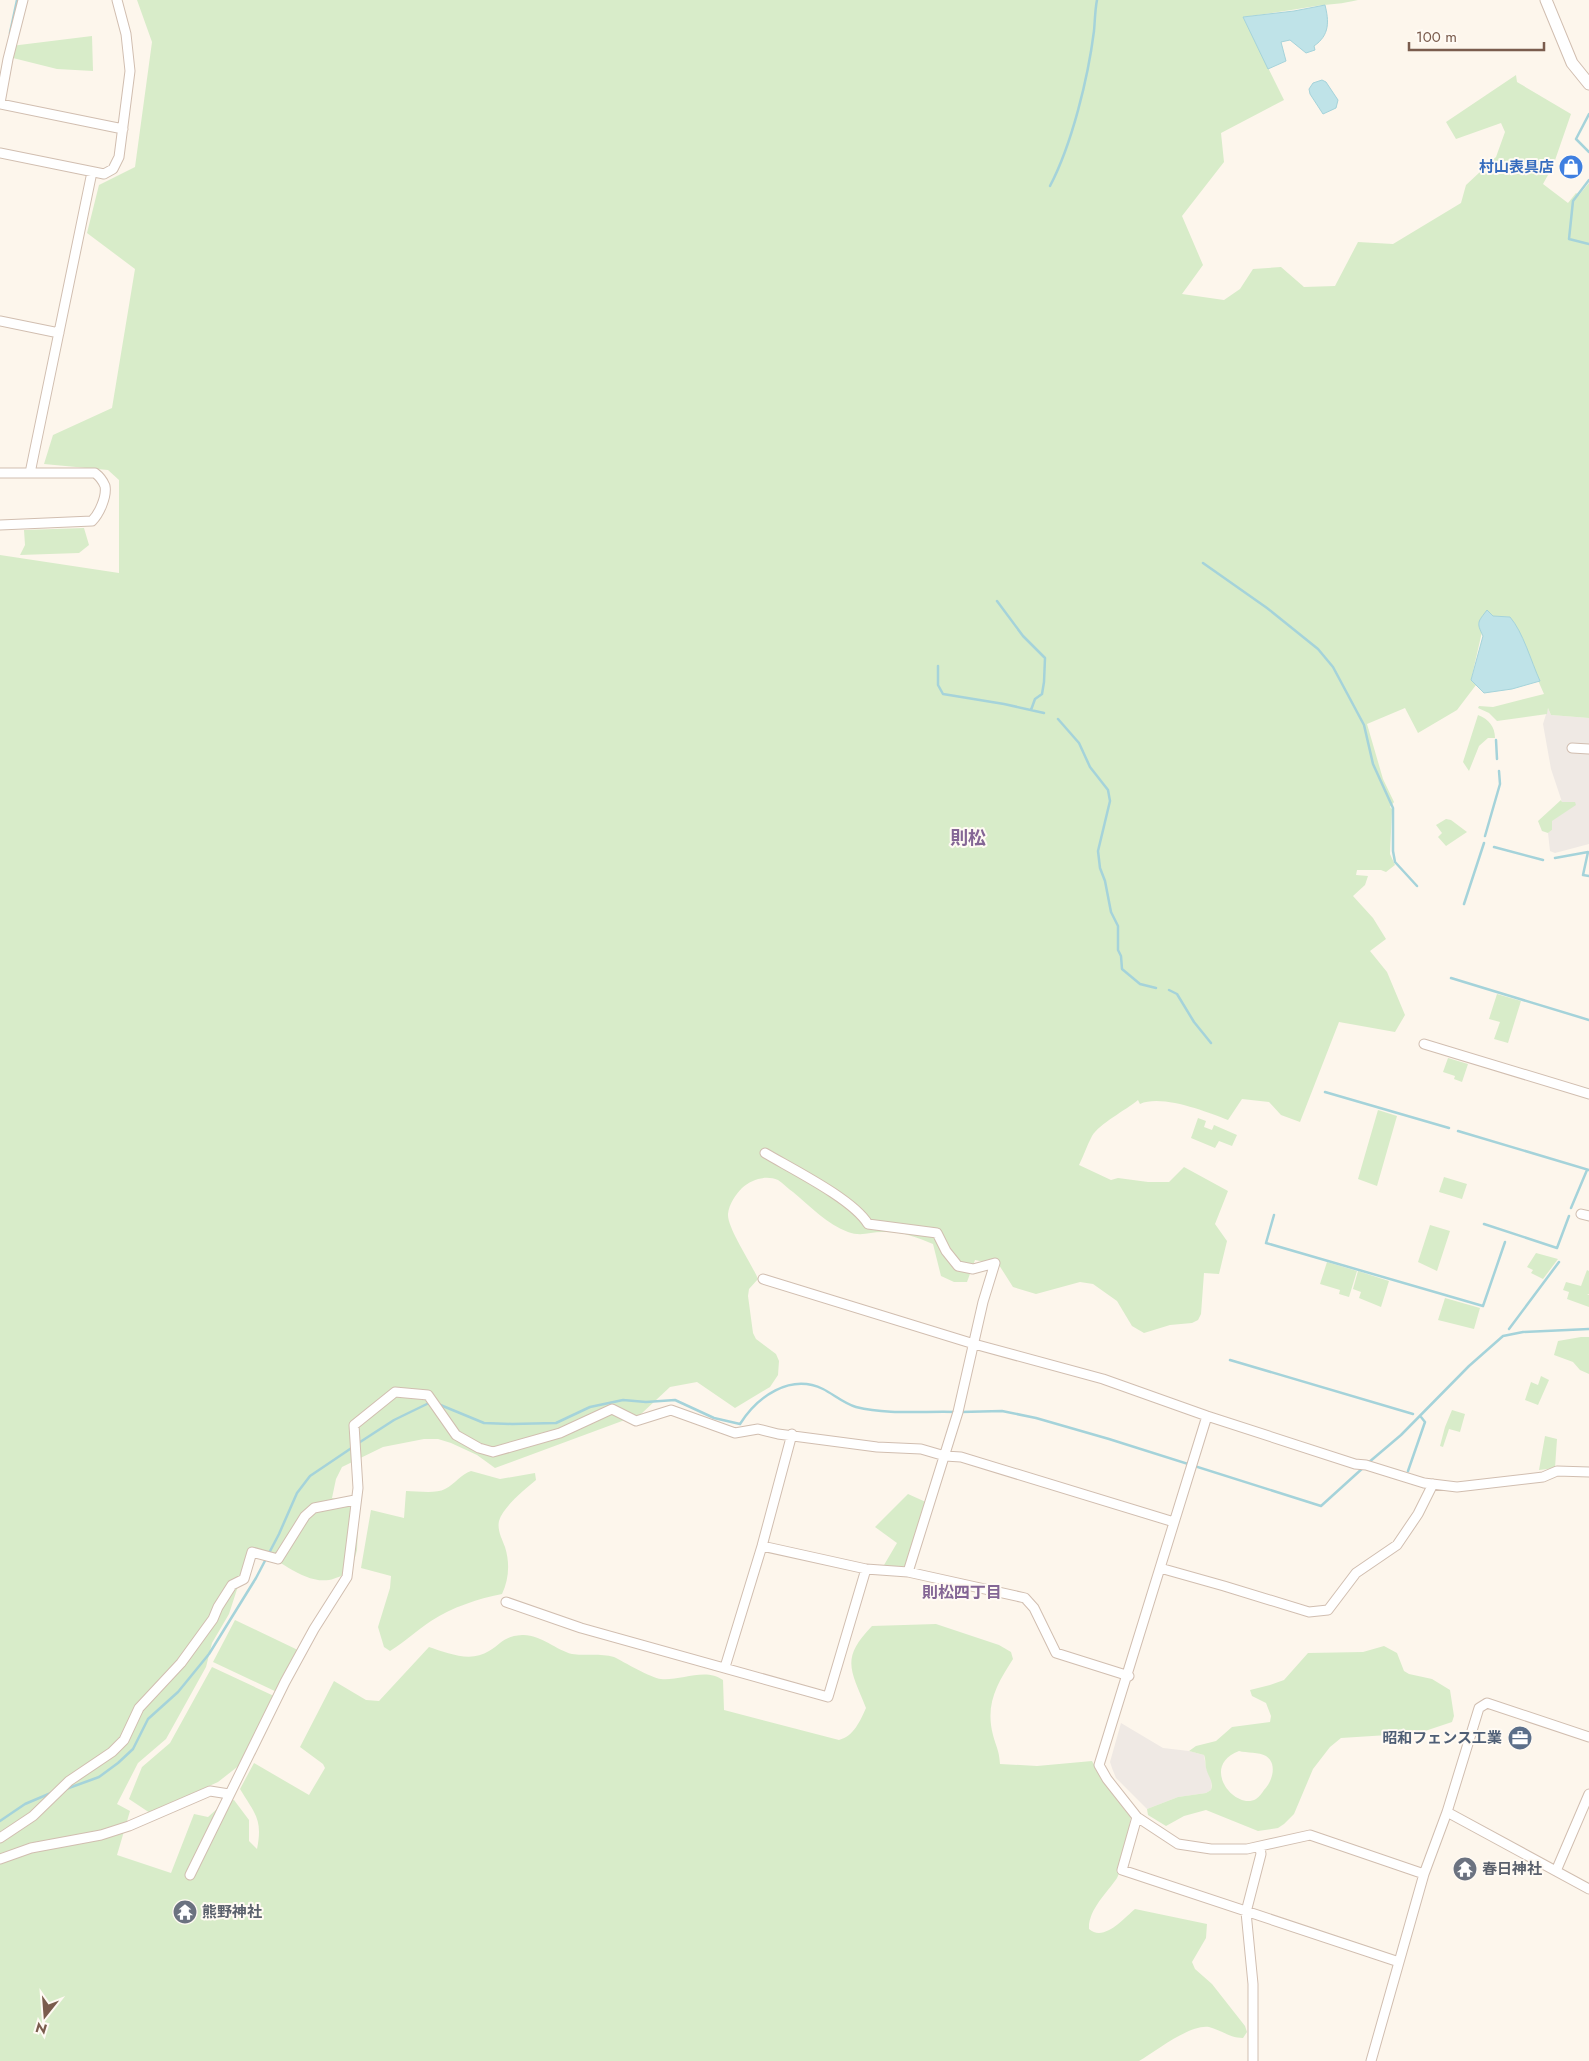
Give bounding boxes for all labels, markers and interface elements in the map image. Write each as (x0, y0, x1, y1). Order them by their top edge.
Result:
scale bar (1409, 20, 1544, 52)
text: 100 m (1416, 26, 1457, 48)
shop icon: 村山表具店 (1558, 154, 1584, 180)
place label: 村山表具店 (1479, 156, 1554, 178)
district label: 則松 (950, 825, 986, 851)
district label: 則松四丁目 (922, 1581, 1002, 1604)
office icon: 昭和フェンス工業 (1507, 1725, 1533, 1751)
place label: 昭和フェンス工業 (1382, 1727, 1502, 1749)
temple icon: 春日神社 (1452, 1856, 1478, 1882)
place label: 春日神社 (1482, 1858, 1542, 1880)
temple icon: 熊野神社 (172, 1899, 198, 1925)
place label: 熊野神社 (202, 1901, 262, 1923)
north arrow (20, 1991, 70, 2041)
text: N (33, 2017, 49, 2040)

